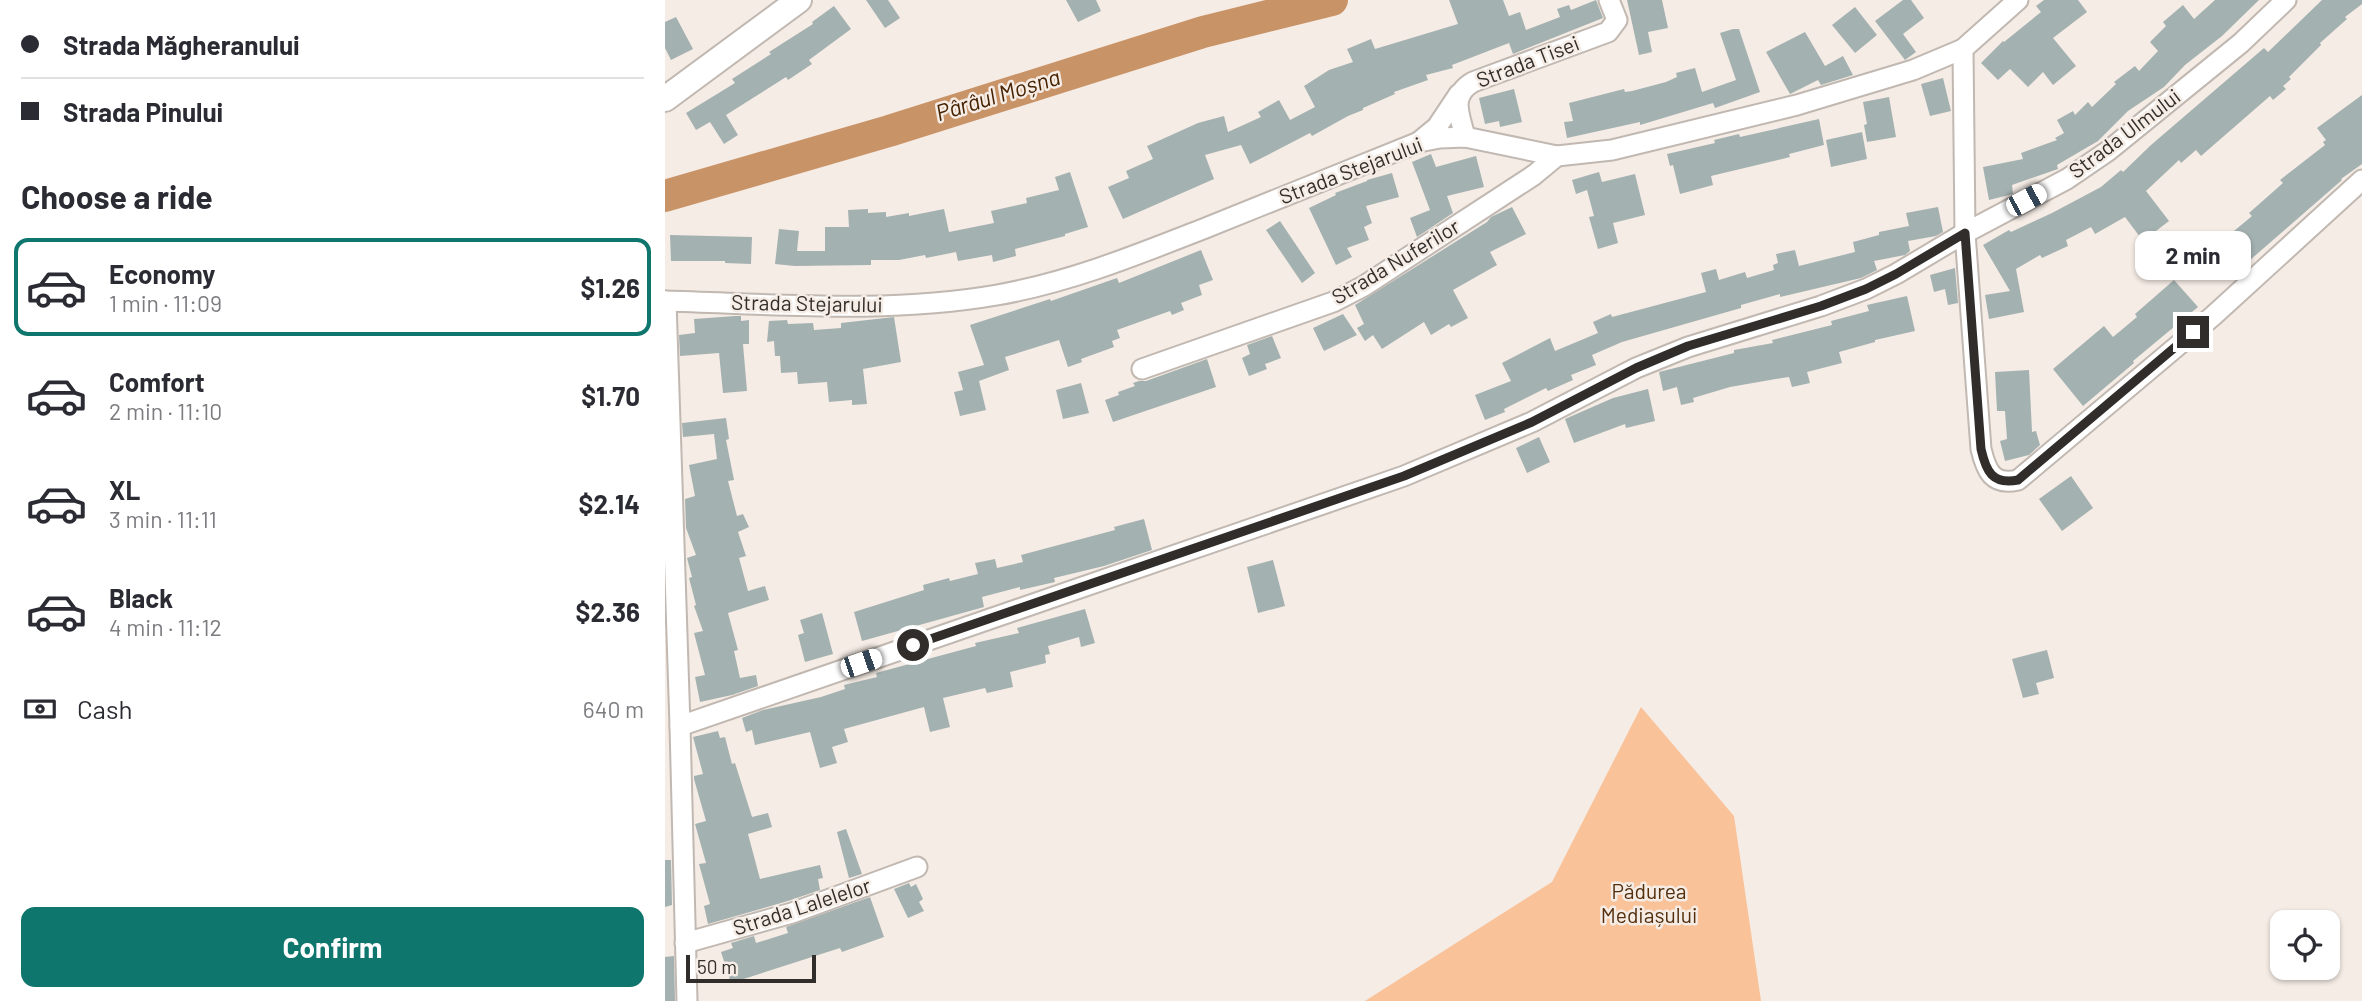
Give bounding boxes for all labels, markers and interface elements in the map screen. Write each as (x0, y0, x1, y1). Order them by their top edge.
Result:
text: Strada Măgheranului (63, 29, 300, 60)
street label: Strada Tisei (1472, 30, 1582, 92)
water label: Pârâul Moșna (932, 62, 1063, 126)
street label: Strada Ulmului (2063, 83, 2185, 183)
text: Strada Pinului (63, 96, 223, 127)
street label: Strada Stejarului (1275, 131, 1426, 208)
text: Choose a ride (21, 177, 213, 215)
car (2003, 181, 2050, 219)
street label: Strada Nuferilor (1327, 213, 1464, 309)
callout: 2 min (2135, 230, 2251, 280)
text: 2 min (2165, 241, 2221, 269)
icon: car (25, 256, 88, 319)
text: Economy (109, 258, 215, 289)
text: $1.26 (580, 272, 640, 303)
text: 1 min · 11:09 (109, 289, 222, 317)
street label: Strada Stejarului (731, 289, 883, 316)
route end (2177, 316, 2209, 348)
icon: car (25, 364, 88, 427)
text: Comfort (109, 366, 205, 397)
text: $1.70 (581, 380, 640, 411)
text: 2 min · 11:10 (109, 397, 222, 425)
icon: car (25, 472, 88, 535)
text: XL (109, 474, 140, 505)
text: $2.14 (579, 488, 640, 519)
text: 3 min · 11:11 (109, 505, 217, 533)
icon: car (25, 580, 88, 643)
text: Black (109, 582, 173, 613)
text: $2.36 (576, 596, 640, 627)
text: 4 min · 11:12 (109, 613, 222, 641)
route start (897, 629, 929, 661)
car (838, 646, 885, 680)
icon: cash (21, 690, 59, 728)
text: Cash (77, 693, 132, 724)
text: 640 m (583, 695, 644, 723)
street label: Strada Lalelelor (730, 871, 874, 940)
park label: Pădurea Mediașului (1601, 878, 1697, 927)
button: Confirm (21, 907, 644, 987)
map controls (2270, 910, 2340, 980)
button: locate (2270, 910, 2340, 980)
scale bar (686, 952, 815, 984)
text: 50 m (697, 955, 737, 978)

